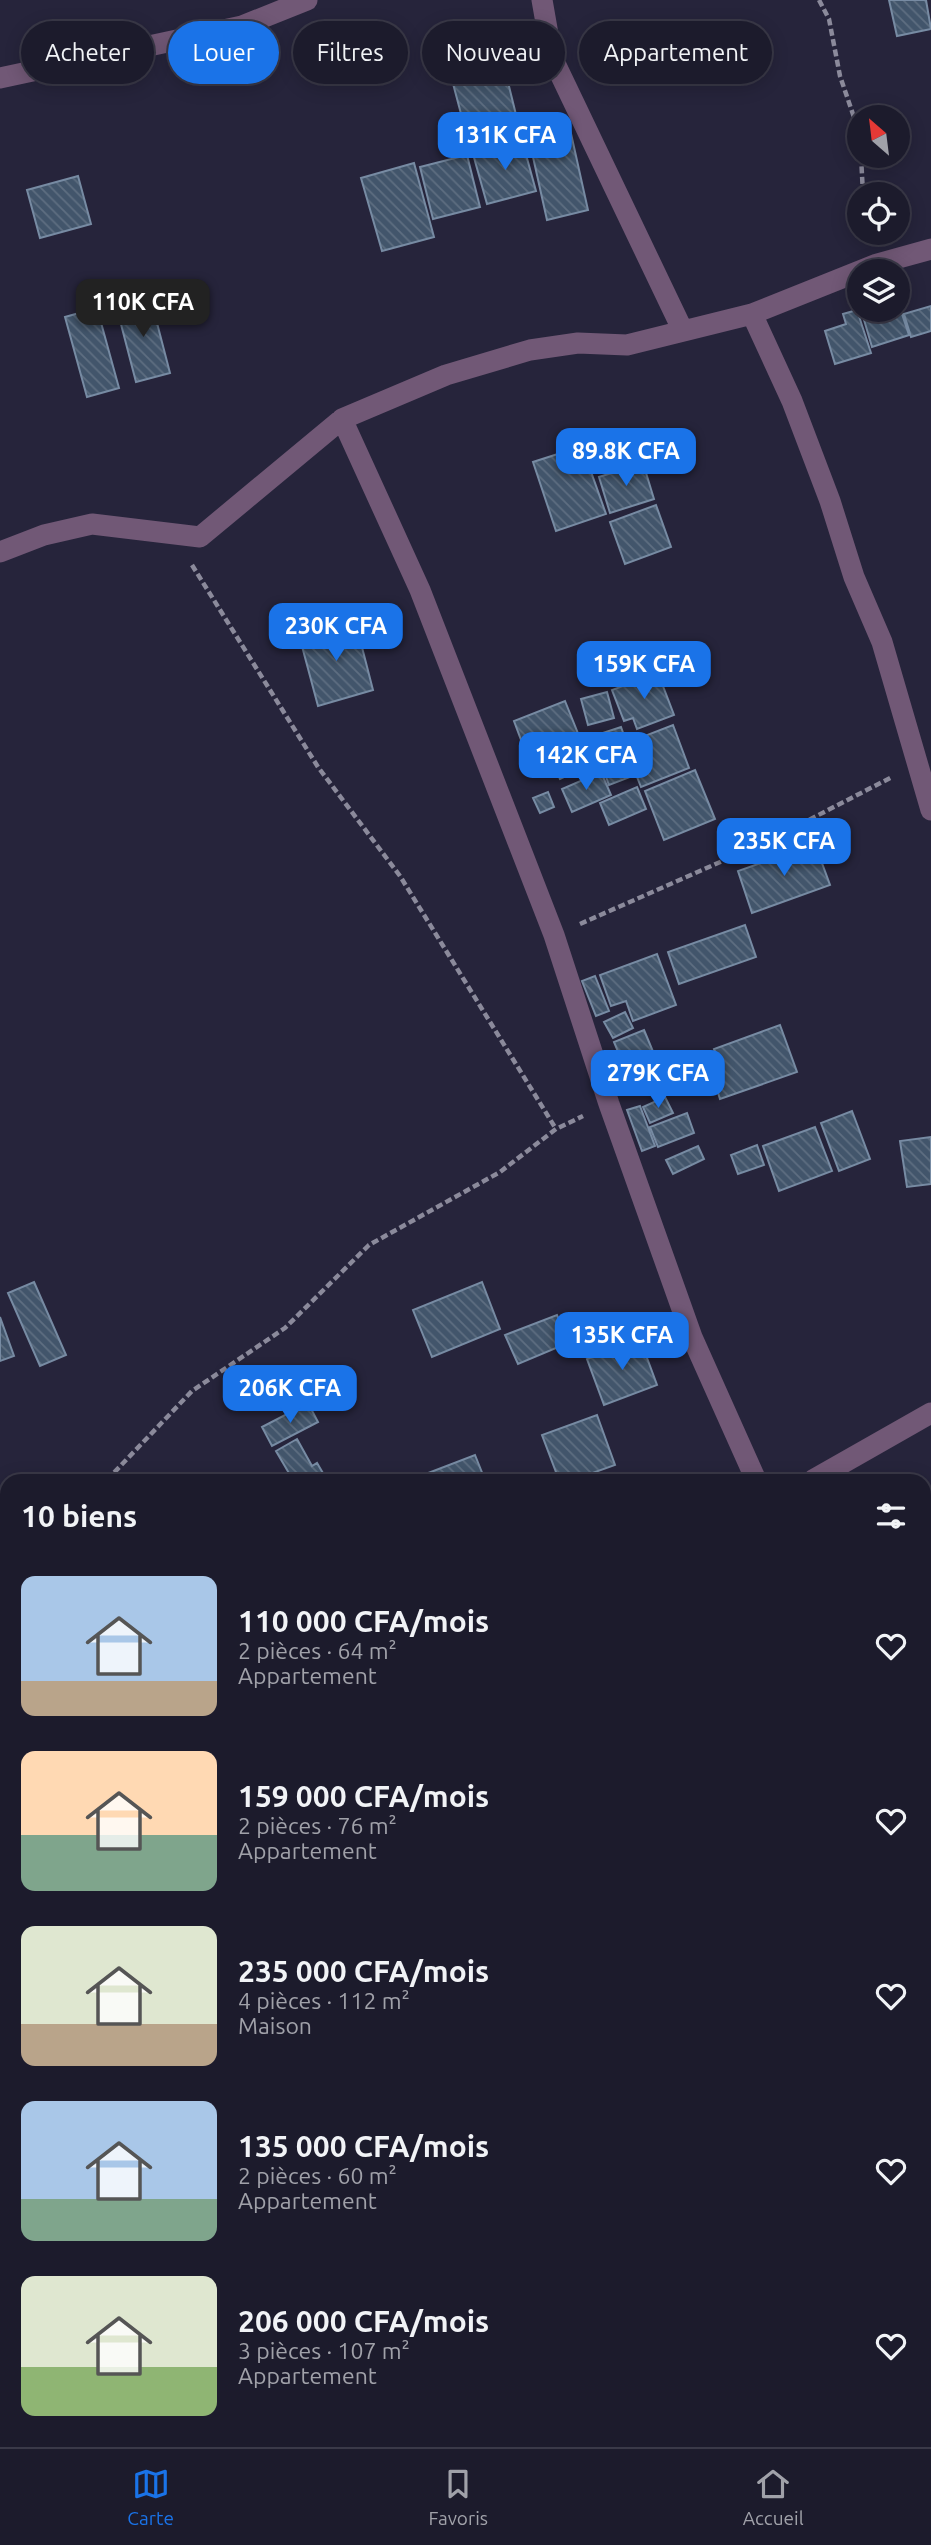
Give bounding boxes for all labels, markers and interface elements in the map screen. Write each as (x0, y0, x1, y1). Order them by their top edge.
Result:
chip: Acheter (21, 21, 154, 84)
chip: Louer (168, 21, 279, 84)
chip: Filtres (293, 21, 408, 84)
chip: Nouveau (422, 21, 565, 84)
chip: Appartement (579, 21, 772, 84)
north arrow (847, 105, 910, 168)
map controls (847, 105, 910, 322)
pin: 131K CFA (433, 113, 577, 172)
text: 131K CFA (454, 122, 556, 147)
button: locate (847, 182, 910, 245)
button: layers (847, 259, 910, 322)
pin: 110K CFA (71, 280, 215, 339)
text: 110K CFA (92, 289, 194, 314)
pin: 89.8K CFA (546, 428, 706, 488)
text: 89.8K CFA (572, 438, 680, 463)
pin: 230K CFA (264, 604, 408, 663)
text: 230K CFA (285, 613, 387, 638)
pin: 159K CFA (572, 642, 716, 701)
text: 159K CFA (593, 651, 695, 676)
pin: 142K CFA (514, 732, 658, 792)
text: 142K CFA (535, 742, 637, 767)
pin: 235K CFA (712, 818, 856, 878)
text: 235K CFA (733, 828, 835, 853)
pin: 279K CFA (586, 1050, 730, 1110)
text: 279K CFA (607, 1060, 709, 1085)
pin: 135K CFA (550, 1312, 694, 1372)
text: 135K CFA (571, 1322, 673, 1347)
pin: 206K CFA (218, 1366, 362, 1425)
text: 206K CFA (239, 1375, 341, 1400)
icon: filters (872, 1497, 910, 1535)
text: 10 biens (21, 1499, 137, 1533)
icon: home (77, 1604, 161, 1688)
text: 110 000 CFA/mois (238, 1604, 489, 1638)
icon: heart (872, 1627, 910, 1665)
text: 2 pièces · 64 m² (238, 1638, 397, 1663)
text: Appartement (238, 1663, 377, 1688)
icon: home (77, 1779, 161, 1863)
text: 159 000 CFA/mois (238, 1779, 489, 1813)
icon: heart (872, 1802, 910, 1840)
text: 2 pièces · 76 m² (238, 1813, 397, 1838)
text: Appartement (238, 1838, 377, 1863)
icon: home (77, 1954, 161, 2038)
text: 235 000 CFA/mois (238, 1954, 489, 1988)
icon: heart (872, 1977, 910, 2015)
text: 4 pièces · 112 m² (238, 1988, 410, 2013)
text: Maison (238, 2013, 312, 2038)
icon: home (77, 2129, 161, 2213)
text: 135 000 CFA/mois (238, 2129, 489, 2163)
icon: heart (872, 2152, 910, 2190)
text: 2 pièces · 60 m² (238, 2163, 397, 2188)
text: Appartement (238, 2188, 377, 2213)
icon: home (77, 2304, 161, 2388)
text: 206 000 CFA/mois (238, 2304, 489, 2338)
icon: heart (872, 2327, 910, 2365)
text: 3 pièces · 107 m² (238, 2338, 410, 2363)
text: Appartement (238, 2363, 377, 2388)
tab: Carte (127, 2465, 174, 2529)
tab: Favoris (429, 2465, 488, 2529)
tab: Accueil (743, 2465, 804, 2529)

